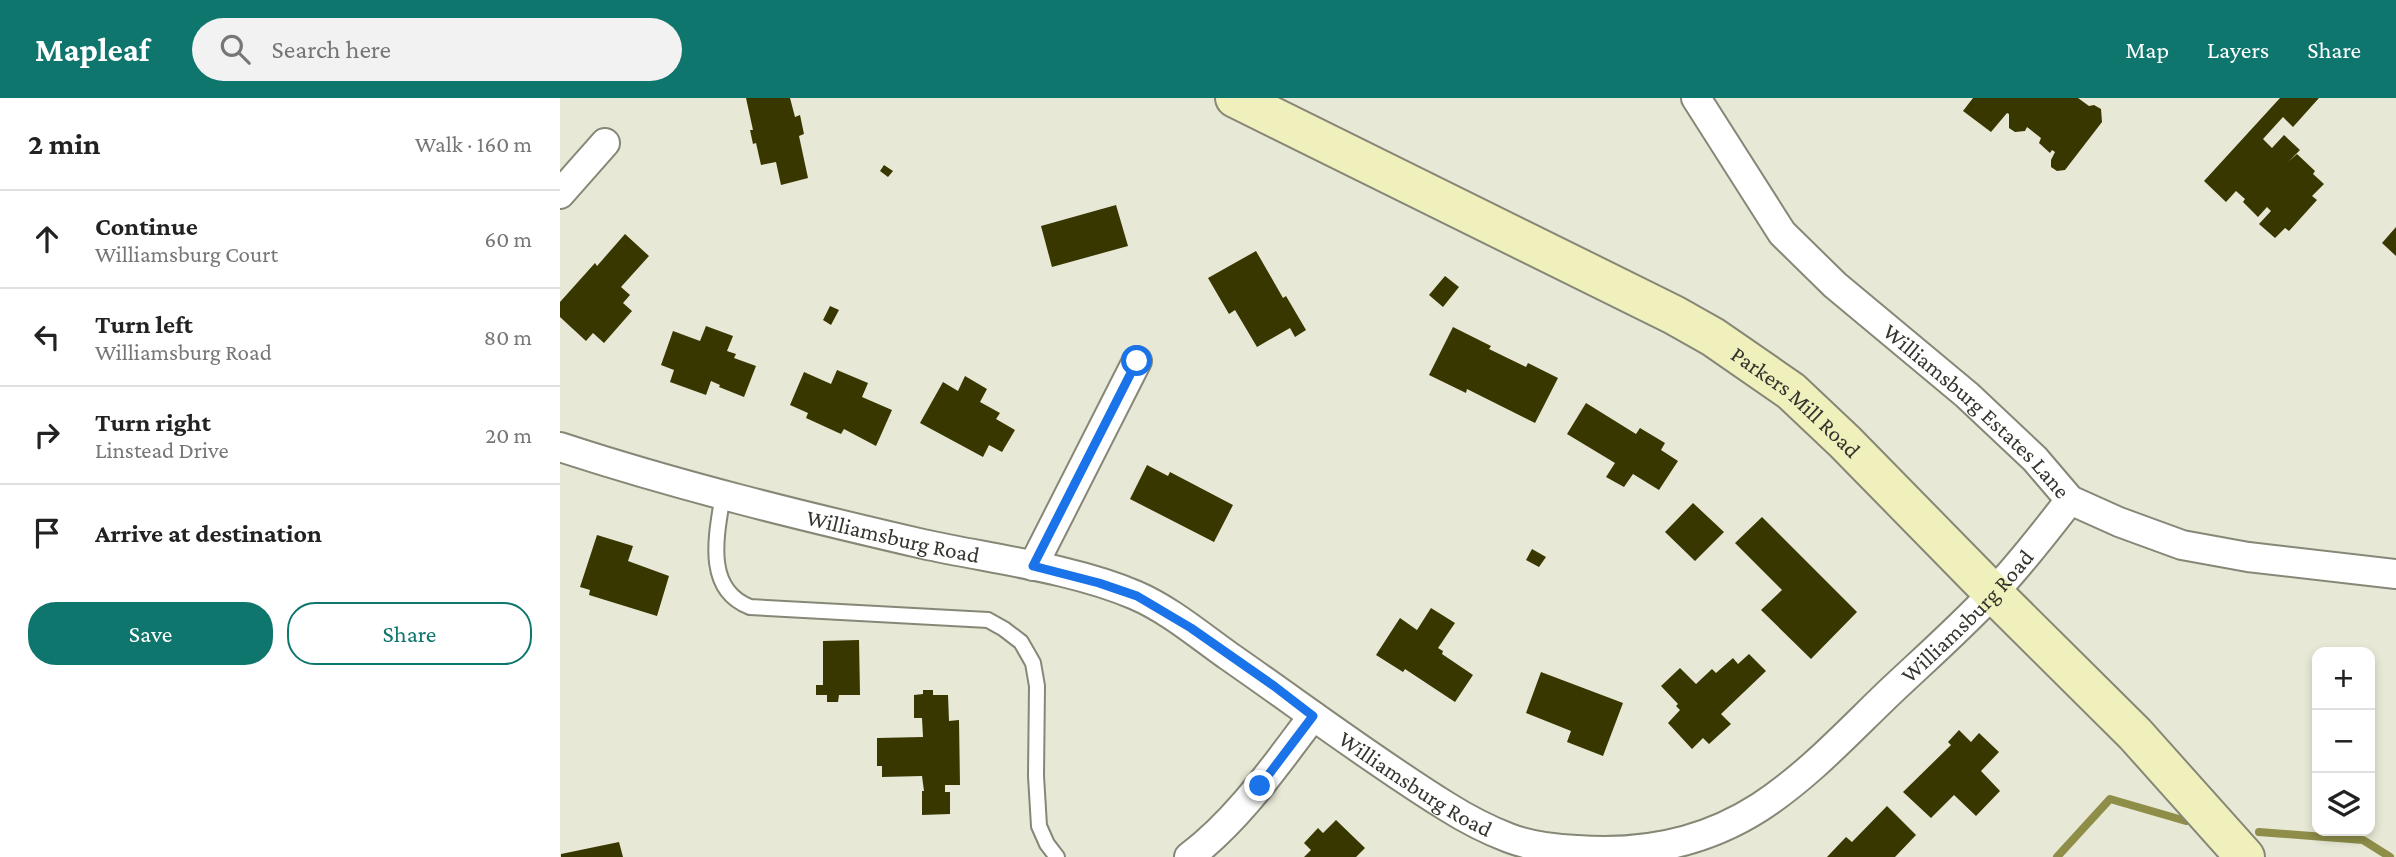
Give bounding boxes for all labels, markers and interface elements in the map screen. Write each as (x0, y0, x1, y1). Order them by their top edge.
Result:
search box (192, 18, 682, 81)
icon: search (216, 30, 254, 68)
text: Mapleaf (35, 31, 150, 68)
text: Search here (272, 35, 391, 64)
text: Map (2125, 36, 2169, 63)
text: Layers (2207, 36, 2269, 63)
text: Share (2307, 36, 2361, 63)
text: 2 min (28, 127, 100, 160)
text: Walk · 160 m (415, 131, 532, 157)
text: Continue (95, 212, 198, 241)
icon: ahead (28, 220, 66, 258)
text: 60 m (485, 226, 532, 252)
text: Williamsburg Court (95, 241, 278, 267)
text: Turn left (95, 310, 193, 339)
icon: left (28, 318, 66, 356)
street label: Williamsburg Estates Lane (1878, 318, 2076, 503)
text: 80 m (484, 324, 532, 350)
text: Williamsburg Road (95, 339, 272, 365)
street label: Parkers Mill Road (1726, 341, 1866, 463)
route start (1121, 345, 1152, 376)
text: Turn right (95, 408, 211, 437)
icon: right (28, 416, 66, 454)
text: 20 m (485, 422, 532, 448)
text: Linstead Drive (95, 437, 229, 463)
street label: Williamsburg Road (804, 504, 982, 568)
icon: arrive (28, 514, 66, 552)
text: Arrive at destination (95, 519, 322, 548)
street label: Williamsburg Road (1896, 544, 2038, 688)
button: Save (28, 602, 273, 665)
button: Share (287, 602, 532, 665)
map controls (2312, 647, 2375, 836)
button: + (2312, 647, 2375, 710)
button: − (2312, 710, 2375, 773)
street label: Williamsburg Road (1334, 725, 1496, 842)
route end (1244, 770, 1275, 801)
button: layers (2312, 773, 2375, 836)

